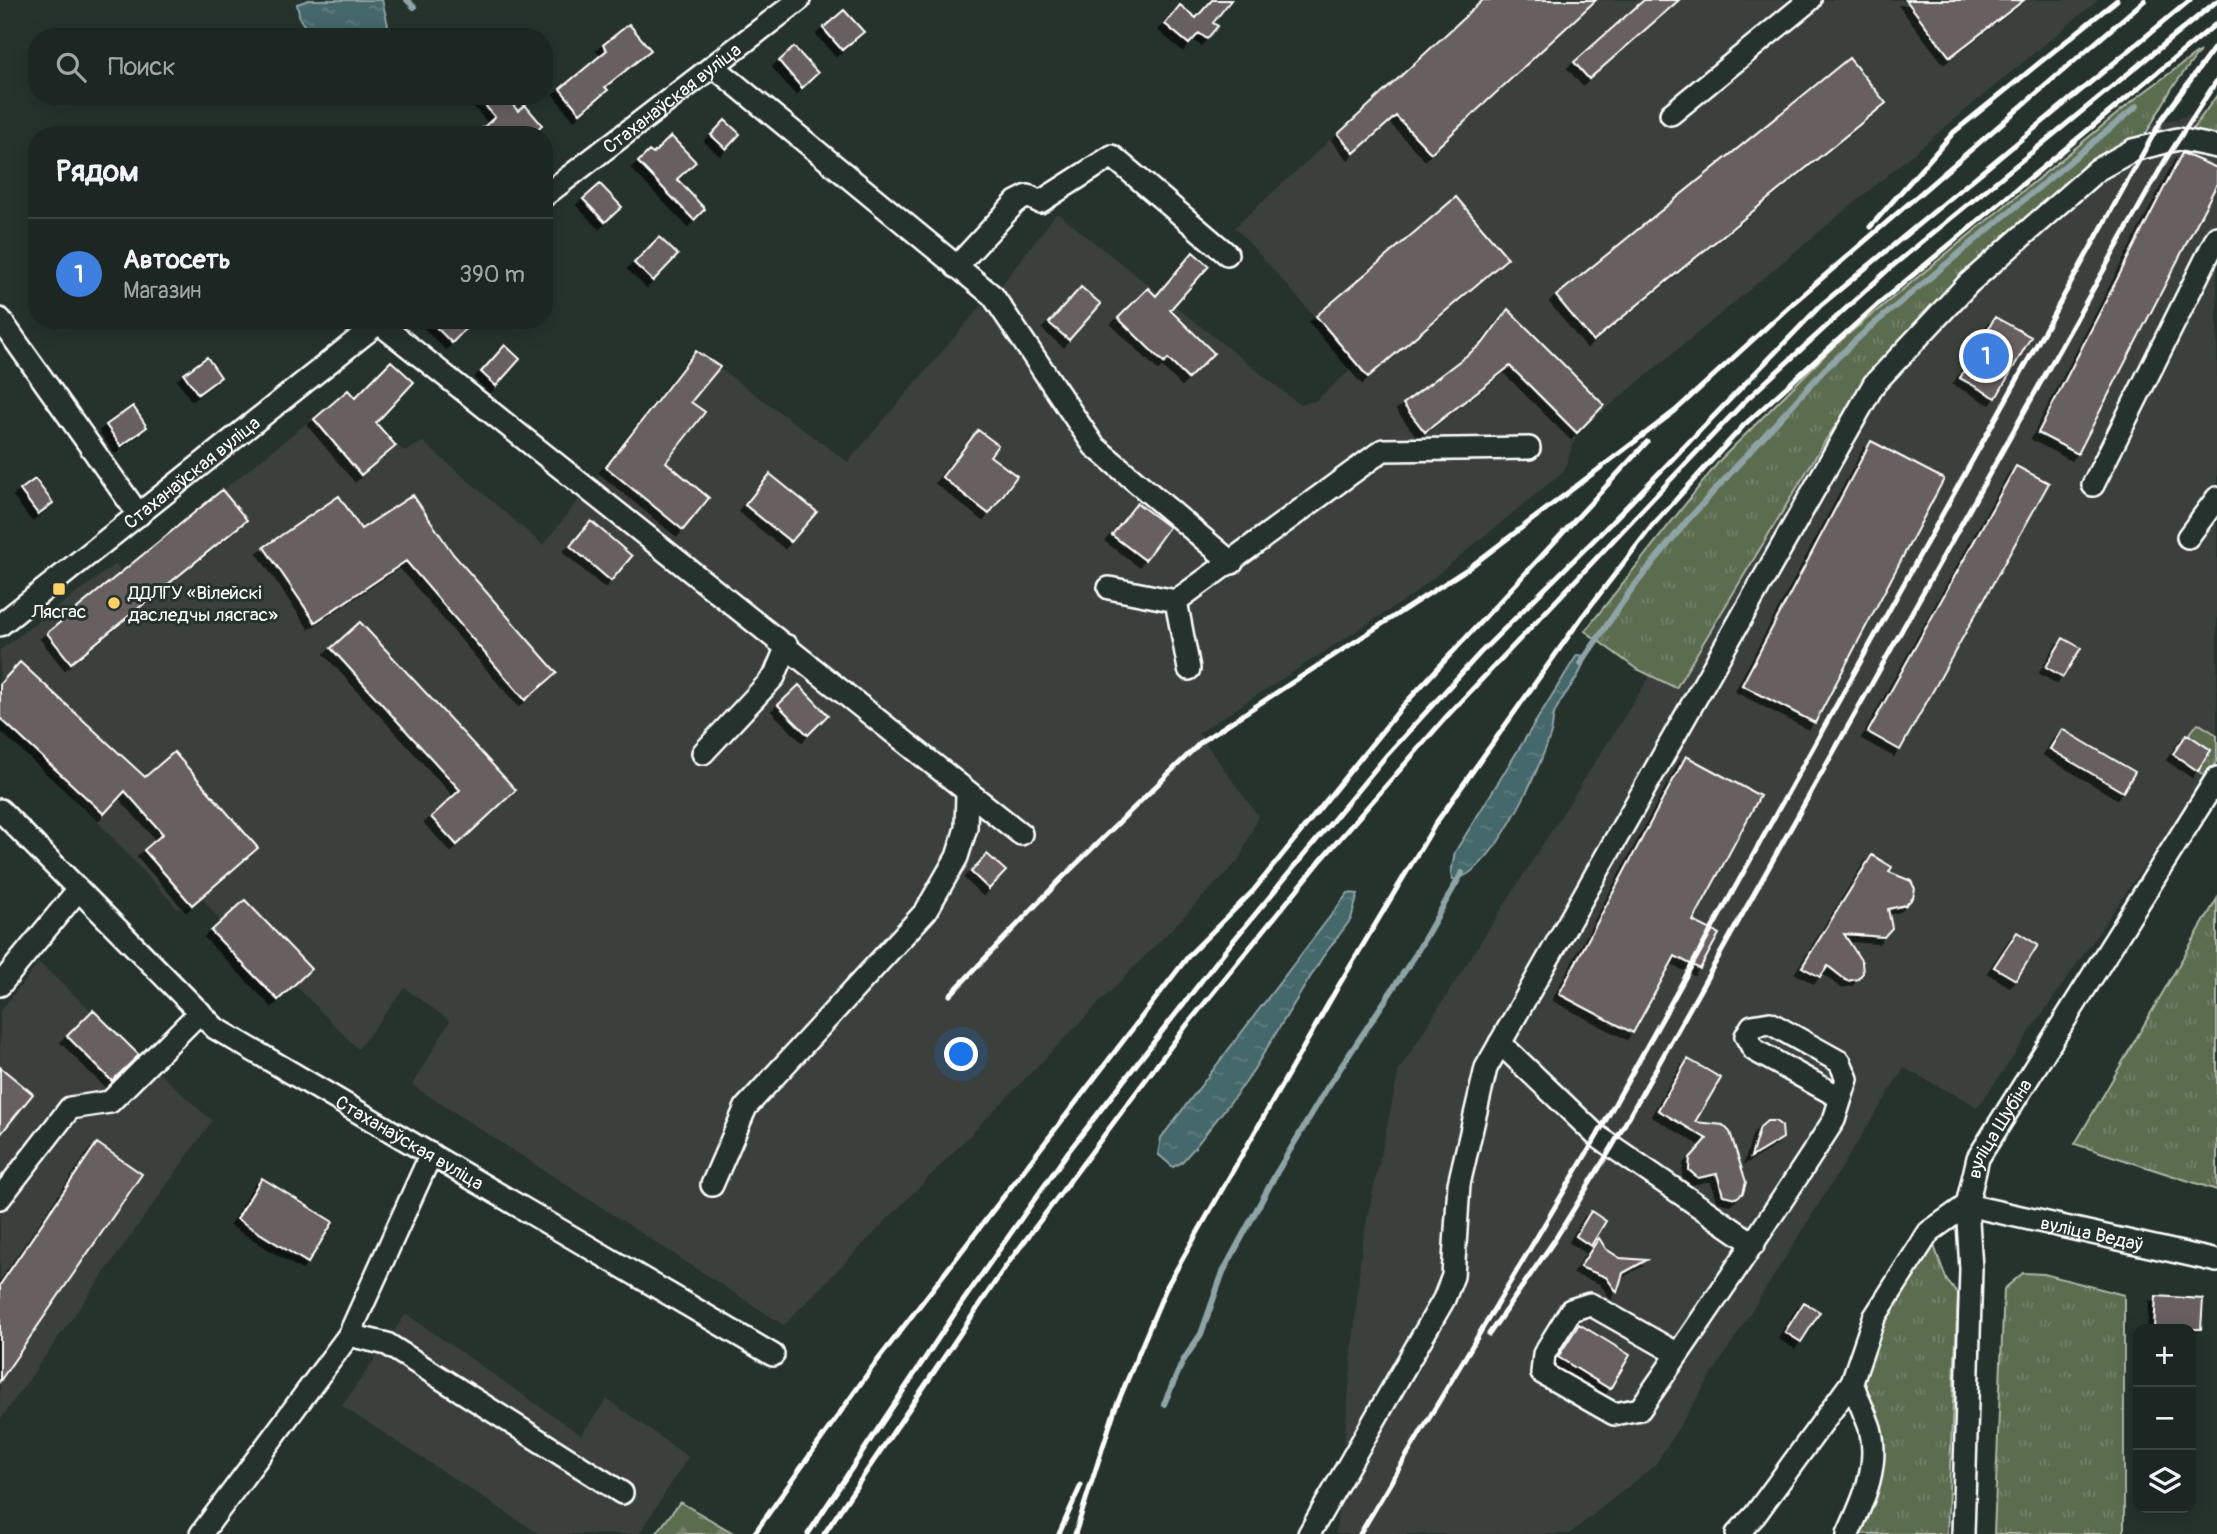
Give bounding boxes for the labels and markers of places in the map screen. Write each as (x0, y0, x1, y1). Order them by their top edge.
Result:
pin: 1 (1963, 330, 2009, 382)
marker: Лясгас (51, 581, 67, 597)
place label: ДДЛГУ «Вілейскі даследчы лясгас» (127, 581, 278, 627)
marker: ДДЛГУ «Вілейскі даследчы лясгас» (106, 595, 122, 611)
place label: Лясгас (31, 600, 87, 624)

